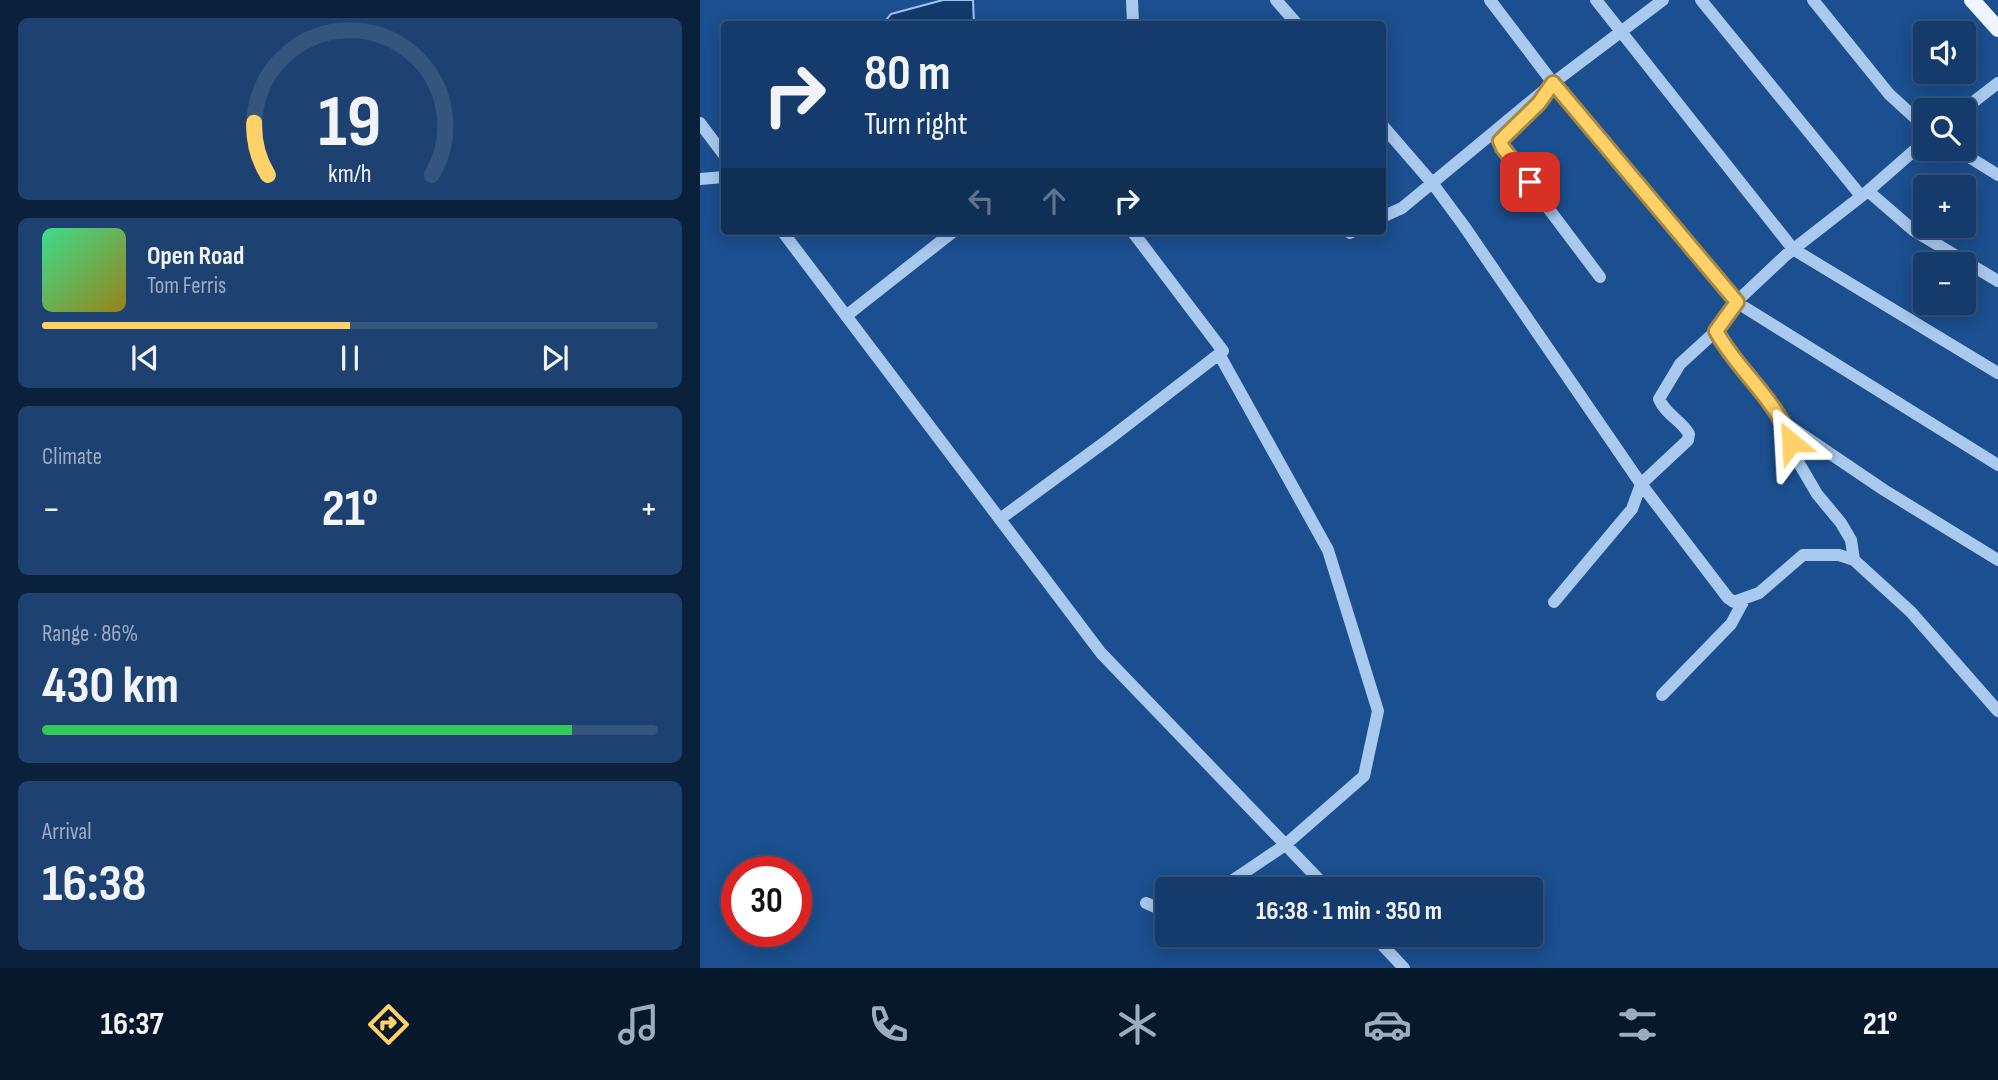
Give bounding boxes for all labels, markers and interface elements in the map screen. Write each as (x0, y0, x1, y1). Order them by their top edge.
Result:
map controls (1913, 21, 1976, 315)
button: sound (1913, 21, 1976, 84)
text: 80 m (864, 45, 951, 104)
icon: right (749, 49, 840, 140)
text: 19 (318, 79, 382, 167)
button: search (1913, 98, 1976, 161)
text: Turn right (864, 105, 968, 144)
pin (1500, 152, 1560, 212)
text: km/h (328, 159, 372, 190)
icon: arrive (1511, 163, 1549, 201)
button: + (1913, 175, 1976, 238)
icon: left (962, 182, 1000, 220)
icon: ahead (1035, 182, 1073, 220)
icon: right (1108, 182, 1146, 220)
text: Open Road (147, 241, 244, 272)
button: − (1913, 252, 1976, 315)
text: Tom Ferris (147, 272, 226, 300)
icon: previous (126, 339, 164, 377)
icon: pause (331, 339, 369, 377)
icon: next (536, 339, 574, 377)
position arrow (1754, 405, 1828, 479)
text: Climate (42, 443, 102, 471)
text: 21° (322, 478, 378, 541)
text: − (42, 487, 61, 532)
text: + (639, 487, 658, 532)
text: Range · 86% (42, 620, 138, 648)
text: 430 km (42, 655, 179, 718)
text: Arrival (42, 818, 91, 846)
text: 16:38 (42, 853, 146, 916)
speed limit sign: 30 (721, 856, 812, 947)
text: 16:38 · 1 min · 350 m (1256, 896, 1442, 927)
icon: directions (364, 1000, 413, 1049)
icon: music (614, 1000, 663, 1049)
icon: phone (864, 1000, 913, 1049)
icon: climate (1113, 1000, 1162, 1049)
icon: car (1363, 1000, 1412, 1049)
icon: filters (1613, 1000, 1662, 1049)
text: 16:37 (100, 1005, 163, 1044)
text: 21° (1863, 1005, 1898, 1044)

